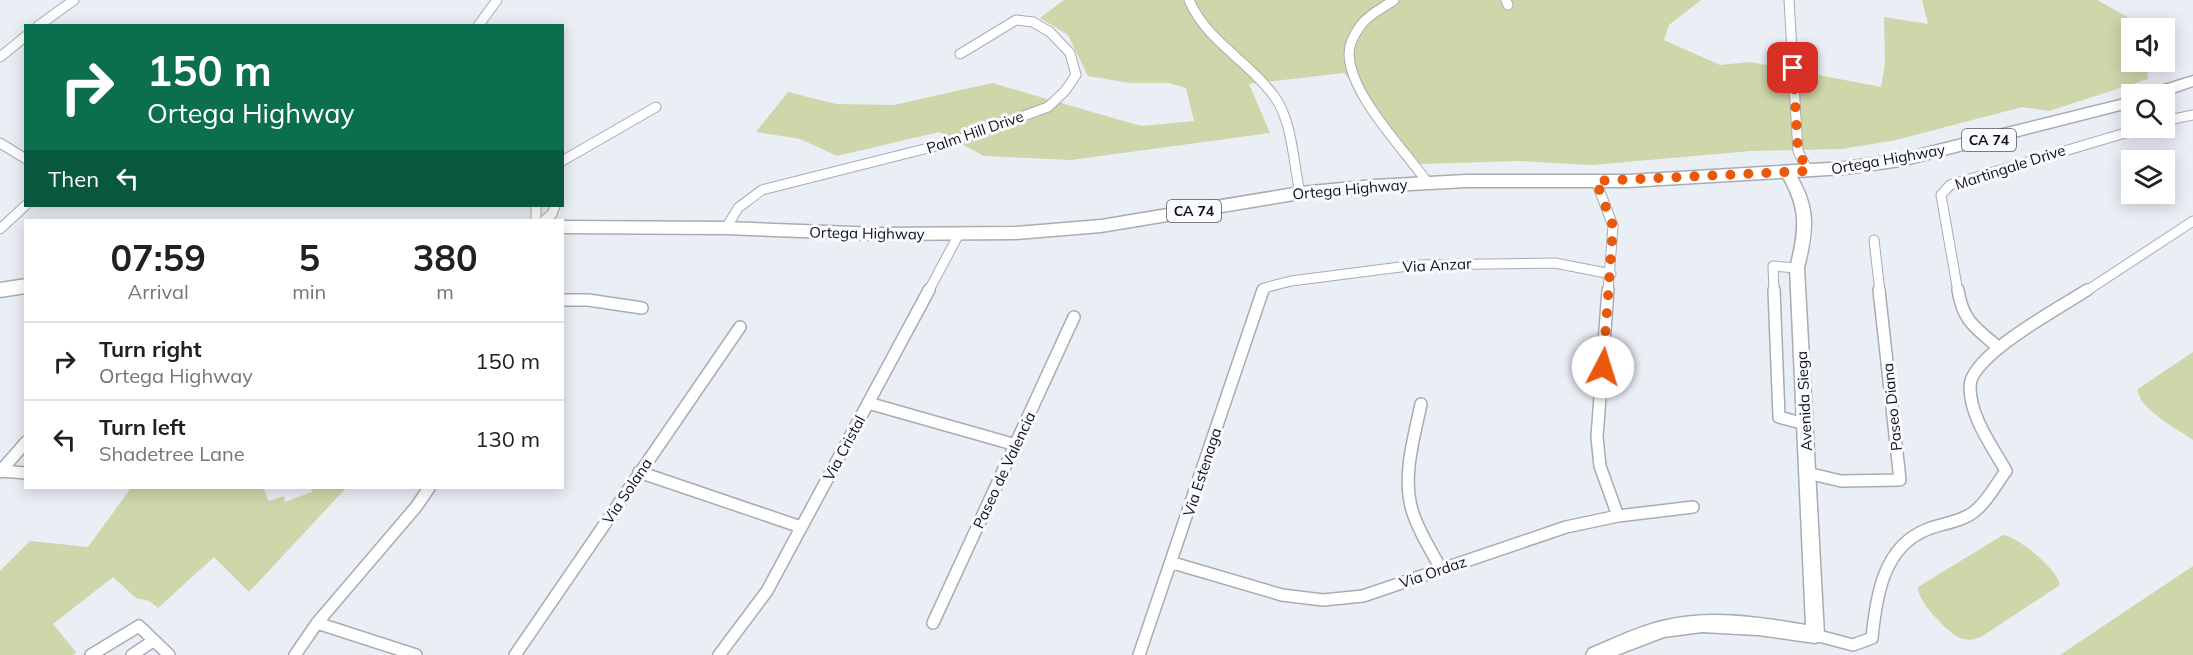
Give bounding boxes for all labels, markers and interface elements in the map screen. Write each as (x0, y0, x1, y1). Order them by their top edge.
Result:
map controls (2121, 18, 2175, 204)
button: sound (2121, 18, 2175, 72)
pin (1767, 42, 1818, 93)
text: 150 m (147, 44, 272, 97)
icon: right (48, 48, 126, 126)
icon: arrive (1776, 51, 1809, 84)
button: search (2121, 84, 2175, 138)
text: Ortega Highway (147, 96, 355, 130)
street label: Palm Hill Drive (924, 107, 1026, 157)
road number: CA 74 (1962, 129, 2016, 151)
street label: Ortega Highway (1830, 140, 1946, 178)
street label: Martingale Drive (1952, 140, 2068, 194)
button: layers (2121, 150, 2175, 204)
icon: left (111, 162, 144, 195)
text: Then (48, 165, 99, 193)
street label: Ortega Highway (1292, 175, 1408, 203)
road number: CA 74 (1167, 200, 1221, 222)
street label: Ortega Highway (809, 222, 925, 244)
text: 07:59 (110, 235, 206, 280)
text: 5 (298, 235, 320, 280)
text: 380 (413, 235, 478, 280)
street label: Via Anzar (1402, 254, 1472, 276)
text: Arrival (128, 279, 189, 304)
text: min (292, 279, 326, 304)
text: m (436, 279, 454, 304)
text: Turn right (99, 335, 202, 363)
position arrow (1571, 335, 1635, 399)
icon: right (48, 345, 81, 378)
text: 150 m (475, 347, 540, 375)
street label: Avenida Siega (1792, 351, 1816, 451)
street label: Paseo Diana (1878, 362, 1906, 452)
text: Ortega Highway (99, 363, 253, 388)
street label: Paseo de Valencia (969, 409, 1039, 531)
street label: Via Cristal (819, 412, 869, 484)
text: Turn left (99, 413, 186, 441)
icon: left (48, 423, 81, 456)
text: 130 m (475, 425, 540, 453)
street label: Via Estenaga (1179, 425, 1225, 519)
text: Shadetree Lane (99, 441, 245, 466)
street label: Via Solana (598, 455, 656, 527)
street label: Via Ordaz (1397, 552, 1469, 592)

